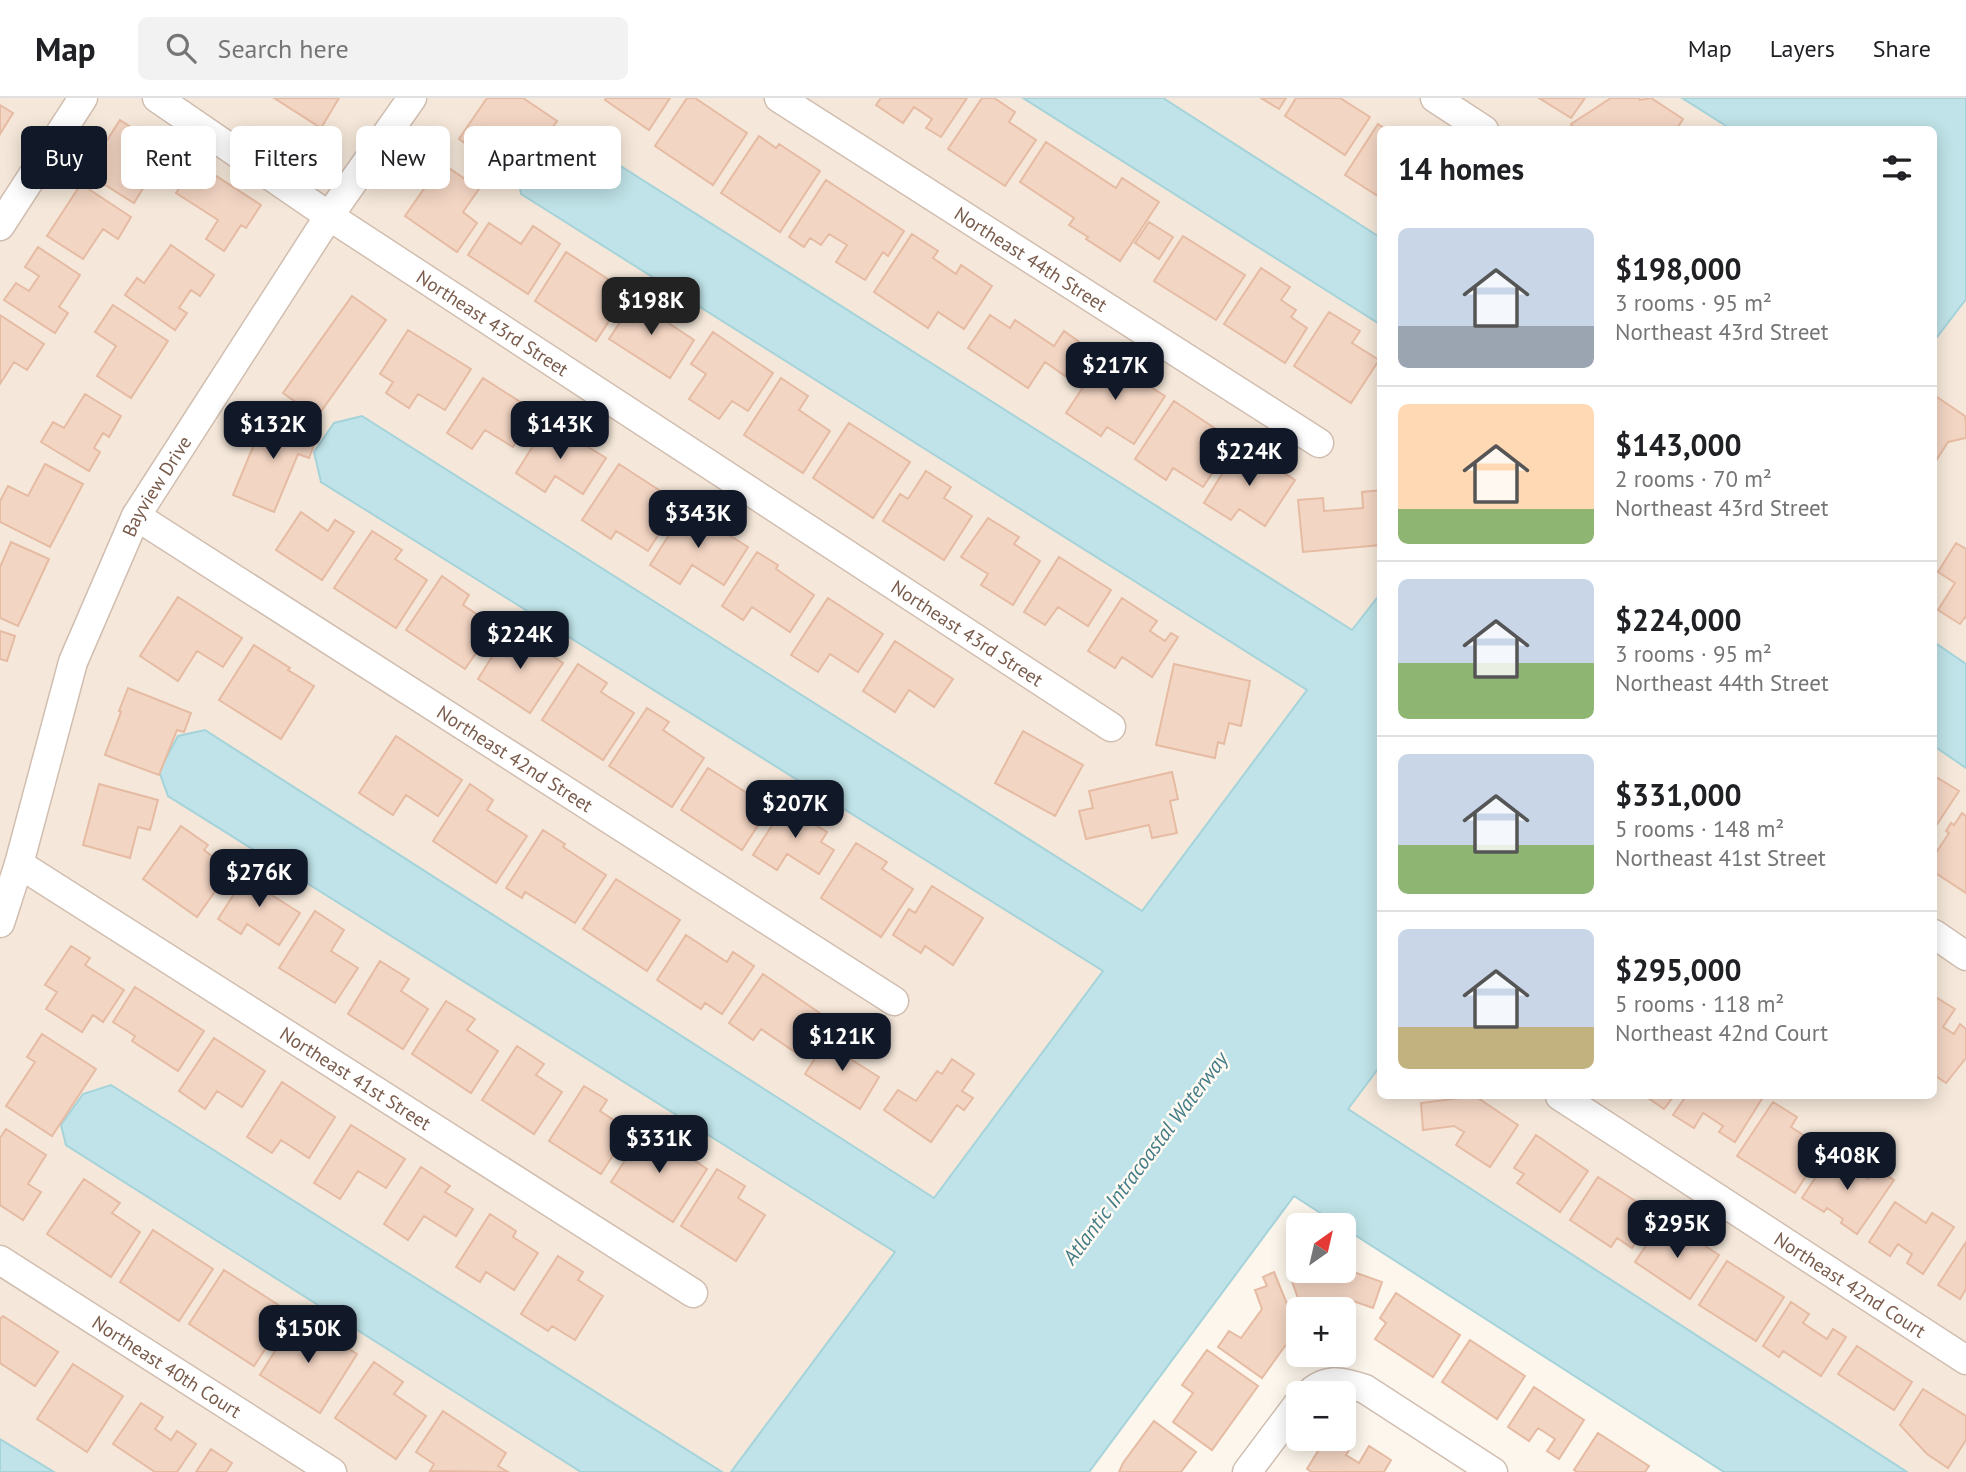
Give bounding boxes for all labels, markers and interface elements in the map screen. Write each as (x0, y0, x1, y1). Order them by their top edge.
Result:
search box (138, 17, 628, 80)
text: Map (35, 27, 96, 70)
icon: search (162, 29, 200, 67)
text: Search here (218, 32, 349, 65)
text: Map (1688, 33, 1732, 64)
text: Layers (1770, 33, 1835, 64)
text: Share (1873, 33, 1931, 64)
chip: Buy (21, 126, 107, 189)
chip: Rent (121, 126, 216, 189)
chip: Filters (230, 126, 342, 189)
chip: New (356, 126, 450, 189)
chip: Apartment (464, 126, 621, 189)
text: 14 homes (1398, 149, 1524, 188)
icon: filters (1878, 149, 1916, 187)
street label: Northeast 44th Street (950, 201, 1112, 317)
text: $198,000 (1615, 249, 1742, 288)
icon: home (1454, 256, 1538, 340)
street label: Northeast 43rd Street (412, 265, 574, 382)
pin: $198K (602, 278, 700, 337)
text: $198K (618, 285, 684, 314)
text: 3 rooms · 95 m² (1615, 288, 1772, 317)
text: Northeast 43rd Street (1615, 317, 1829, 346)
pin: $217K (1066, 342, 1164, 402)
text: $217K (1082, 350, 1148, 379)
pin: $132K (224, 402, 322, 461)
pin: $143K (511, 402, 609, 461)
text: $132K (240, 409, 306, 438)
text: $143K (527, 409, 593, 438)
text: $143,000 (1615, 425, 1742, 464)
pin: $224K (1200, 428, 1298, 488)
street label: Bayview Drive (117, 431, 196, 540)
icon: home (1454, 432, 1538, 516)
text: $224K (1216, 436, 1282, 465)
text: 2 rooms · 70 m² (1615, 464, 1772, 493)
pin: $343K (649, 490, 747, 550)
text: Northeast 43rd Street (1615, 493, 1829, 522)
text: $343K (665, 498, 731, 527)
street label: Northeast 43rd Street (887, 575, 1048, 692)
text: $224,000 (1615, 600, 1742, 639)
icon: home (1454, 607, 1538, 691)
pin: $224K (471, 612, 569, 671)
text: $224K (487, 619, 553, 648)
text: 3 rooms · 95 m² (1615, 639, 1772, 668)
text: Northeast 44th Street (1615, 668, 1829, 697)
street label: Northeast 42nd Street (433, 700, 598, 818)
text: $331,000 (1615, 775, 1742, 814)
pin: $207K (746, 780, 844, 840)
icon: home (1454, 782, 1538, 866)
text: $207K (762, 788, 828, 817)
text: 5 rooms · 148 m² (1615, 814, 1784, 843)
text: Northeast 41st Street (1615, 843, 1826, 872)
pin: $276K (210, 850, 308, 909)
text: $276K (226, 857, 292, 886)
text: $295,000 (1615, 950, 1742, 989)
icon: home (1454, 957, 1538, 1041)
text: 5 rooms · 118 m² (1615, 989, 1784, 1018)
pin: $121K (793, 1014, 891, 1073)
text: Northeast 42nd Court (1615, 1018, 1828, 1047)
street label: Northeast 41st Street (276, 1021, 436, 1135)
text: $121K (809, 1021, 875, 1050)
water label: Atlantic Intracoastal Waterway (1056, 1045, 1235, 1271)
pin: $331K (610, 1116, 708, 1175)
text: $331K (626, 1123, 692, 1152)
pin: $408K (1798, 1132, 1896, 1192)
text: $408K (1814, 1140, 1880, 1169)
pin: $295K (1628, 1200, 1726, 1260)
text: $295K (1644, 1208, 1710, 1237)
north arrow (1286, 1213, 1356, 1283)
map controls (1286, 1213, 1356, 1451)
street label: Northeast 42nd Court (1770, 1227, 1931, 1343)
button: + (1286, 1297, 1356, 1367)
pin: $150K (259, 1306, 357, 1365)
street label: Northeast 40th Court (88, 1310, 246, 1423)
text: $150K (275, 1313, 341, 1342)
button: − (1286, 1381, 1356, 1451)

